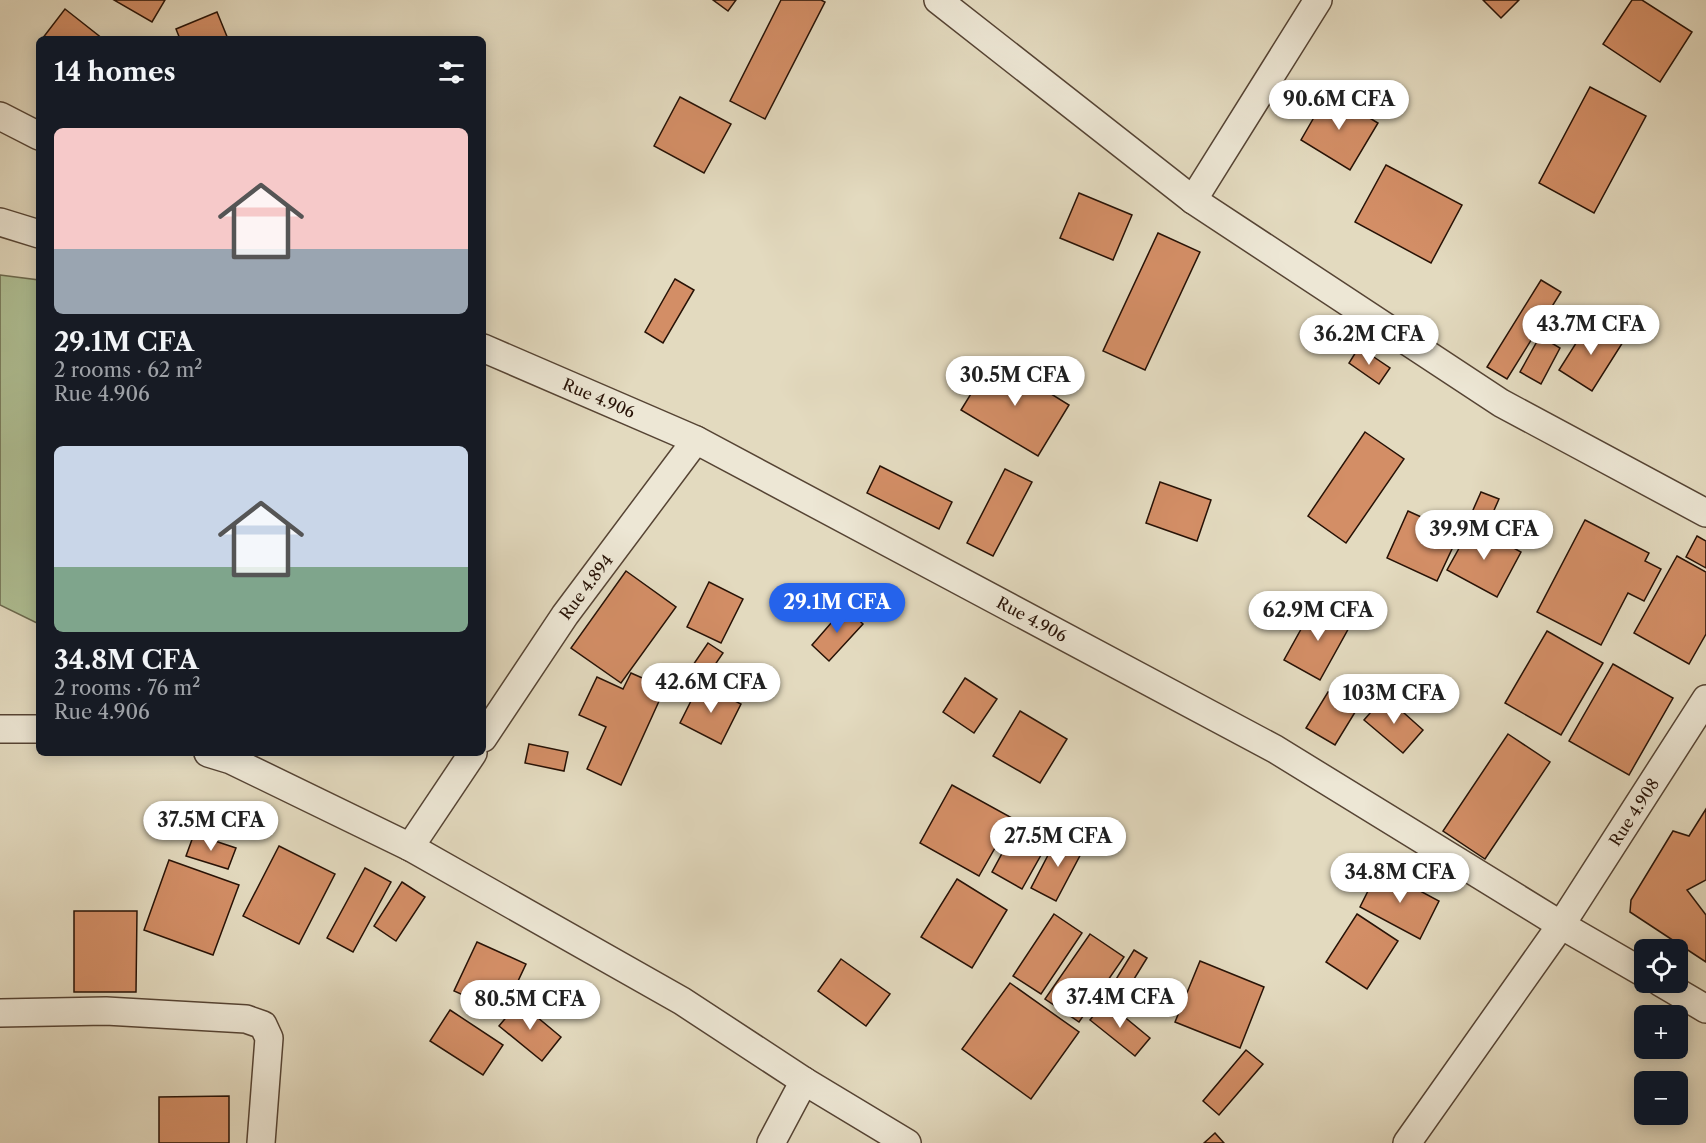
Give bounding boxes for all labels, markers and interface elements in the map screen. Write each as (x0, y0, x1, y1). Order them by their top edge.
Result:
text: 14 homes (54, 56, 176, 88)
icon: filters (435, 56, 468, 89)
pin: 90.6M CFA (1270, 80, 1408, 131)
text: 90.6M CFA (1283, 87, 1395, 111)
icon: home (207, 167, 315, 275)
pin: 43.7M CFA (1522, 305, 1660, 356)
text: 43.7M CFA (1536, 312, 1646, 336)
pin: 36.2M CFA (1300, 315, 1438, 366)
text: 36.2M CFA (1314, 322, 1424, 346)
text: 29.1M CFA (54, 326, 194, 358)
pin: 30.5M CFA (946, 356, 1084, 407)
text: 2 rooms · 62 m² (54, 358, 202, 382)
text: 30.5M CFA (960, 363, 1070, 387)
street label: Rue 4.906 (560, 374, 638, 422)
text: Rue 4.906 (54, 382, 150, 406)
icon: home (207, 485, 315, 593)
pin: 39.9M CFA (1415, 510, 1553, 561)
text: 39.9M CFA (1429, 517, 1539, 541)
street label: Rue 4.894 (555, 551, 617, 623)
pin: 29.1M CFA (768, 583, 906, 634)
text: 29.1M CFA (783, 590, 891, 614)
pin: 62.9M CFA (1249, 591, 1387, 642)
street label: Rue 4.906 (993, 592, 1071, 646)
text: 62.9M CFA (1263, 598, 1373, 622)
text: 34.8M CFA (54, 644, 199, 676)
pin: 42.6M CFA (642, 663, 780, 714)
text: 42.6M CFA (655, 670, 767, 694)
pin: 103M CFA (1332, 674, 1456, 725)
text: 2 rooms · 76 m² (54, 676, 200, 700)
text: 103M CFA (1342, 681, 1446, 705)
text: Rue 4.906 (54, 700, 150, 724)
street label: Rue 4.908 (1605, 774, 1663, 850)
pin: 37.5M CFA (142, 801, 280, 852)
text: 37.5M CFA (157, 808, 265, 832)
pin: 27.5M CFA (989, 817, 1127, 868)
text: 27.5M CFA (1004, 824, 1112, 848)
pin: 34.8M CFA (1331, 853, 1469, 904)
text: 34.8M CFA (1344, 860, 1456, 884)
map controls (1634, 939, 1688, 1125)
button: locate (1634, 939, 1688, 993)
pin: 37.4M CFA (1051, 978, 1189, 1029)
pin: 80.5M CFA (461, 980, 599, 1031)
text: 37.4M CFA (1066, 985, 1174, 1009)
text: 80.5M CFA (474, 987, 586, 1011)
button: + (1634, 1005, 1688, 1059)
button: − (1634, 1071, 1688, 1125)

